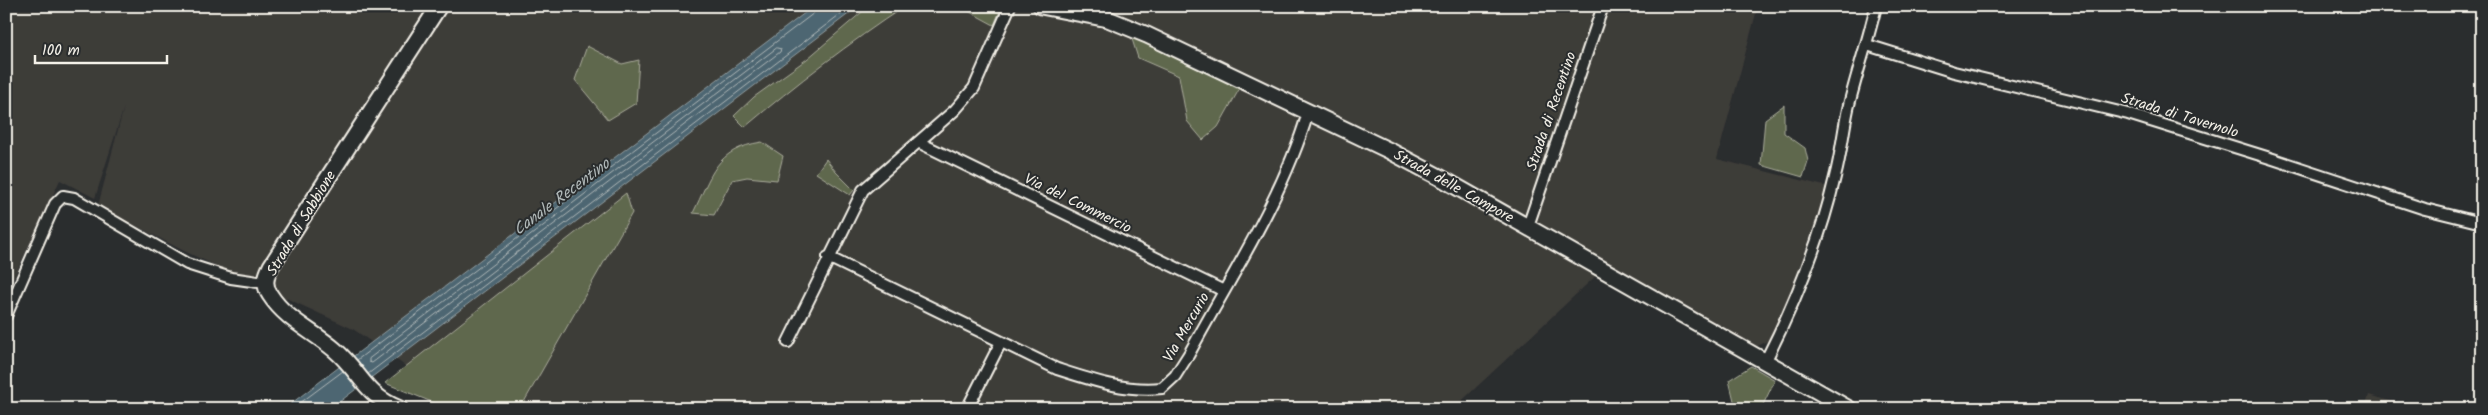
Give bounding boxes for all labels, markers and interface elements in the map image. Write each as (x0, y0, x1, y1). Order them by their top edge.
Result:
scale bar (35, 32, 168, 64)
text: 100 m (42, 39, 80, 63)
street label: Strada di Recentino (1520, 48, 1584, 174)
street label: Strada di Tavernolo (2118, 87, 2242, 145)
street label: Strada delle Campore (1389, 144, 1518, 230)
water label: Canale Recentino (508, 151, 617, 242)
street label: Strada di Sabbione (261, 166, 343, 281)
street label: Via del Commercio (1020, 167, 1136, 240)
street label: Via Mercurio (1157, 288, 1217, 367)

